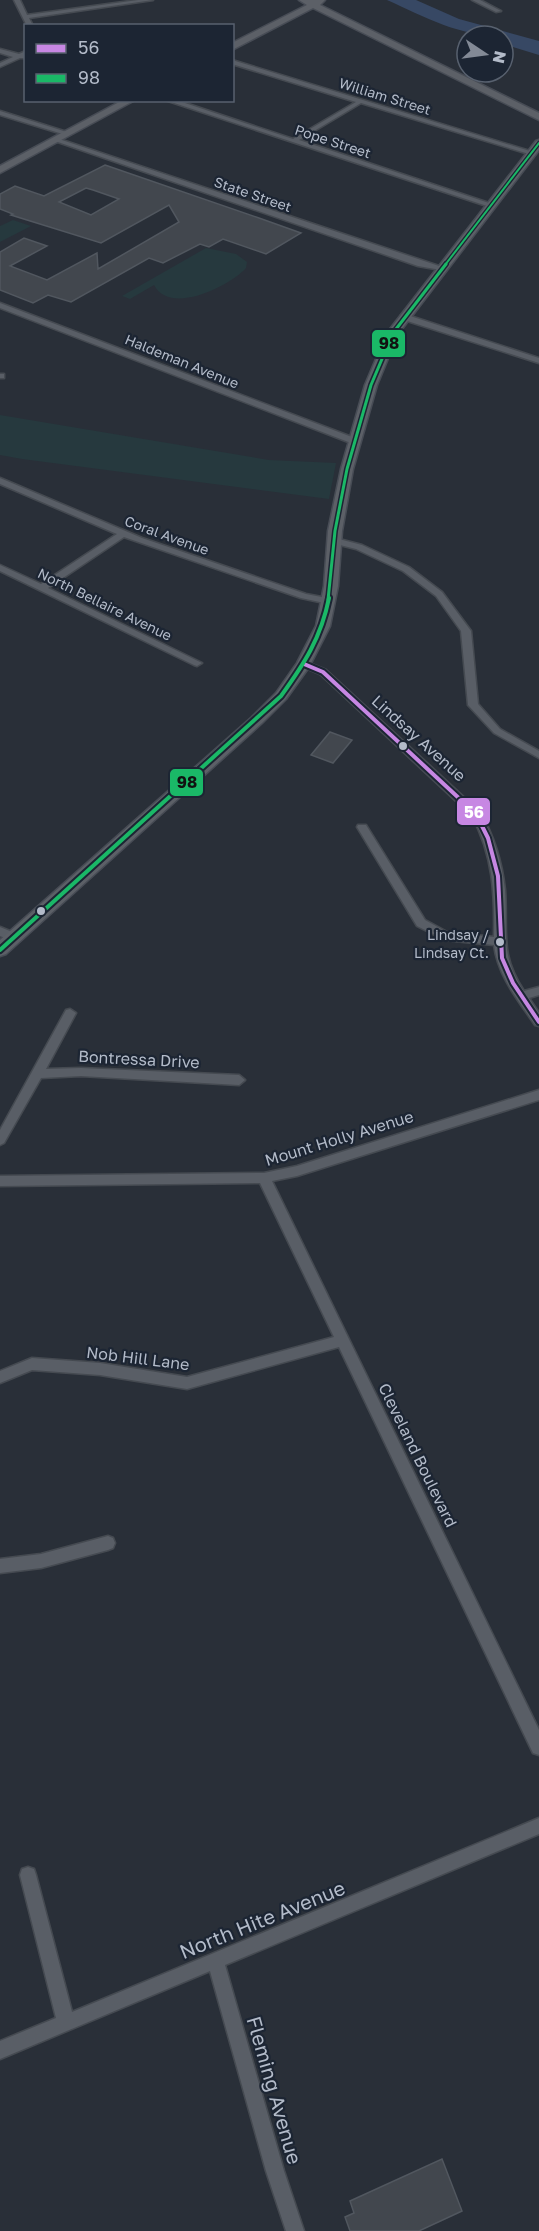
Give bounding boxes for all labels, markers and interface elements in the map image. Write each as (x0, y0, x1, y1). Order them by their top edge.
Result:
legend (24, 24, 234, 102)
north arrow (455, 24, 515, 84)
text: 56 (78, 36, 99, 58)
text: N (489, 49, 511, 66)
text: 98 (78, 66, 100, 88)
street label: William Street (337, 74, 433, 118)
street label: Pope Street (293, 121, 373, 161)
street label: State Street (212, 173, 294, 215)
line badge: 98 (371, 329, 406, 358)
street label: Haldeman Avenue (123, 330, 241, 392)
text: 98 (379, 333, 399, 353)
street label: Coral Avenue (122, 512, 212, 558)
street label: North Bellaire Avenue (35, 564, 175, 644)
street label: Lindsay Avenue (368, 691, 470, 785)
unlabelled marker (397, 740, 409, 752)
line badge: 98 (169, 768, 204, 797)
text: 98 (177, 772, 197, 792)
line badge: 56 (456, 797, 491, 826)
text: 56 (464, 802, 484, 822)
unlabelled marker (35, 905, 47, 917)
place label: Lindsay / Lindsay Ct. (414, 926, 489, 961)
marker: Lindsay / Lindsay Ct. (494, 936, 506, 948)
street label: Bontressa Drive (78, 1046, 200, 1072)
street label: Mount Holly Avenue (262, 1106, 416, 1170)
street label: Nob Hill Lane (85, 1342, 191, 1374)
street label: Cleveland Boulevard (374, 1380, 462, 1530)
street label: North Hite Avenue (176, 1875, 348, 1963)
street label: Fleming Avenue (242, 2013, 308, 2167)

